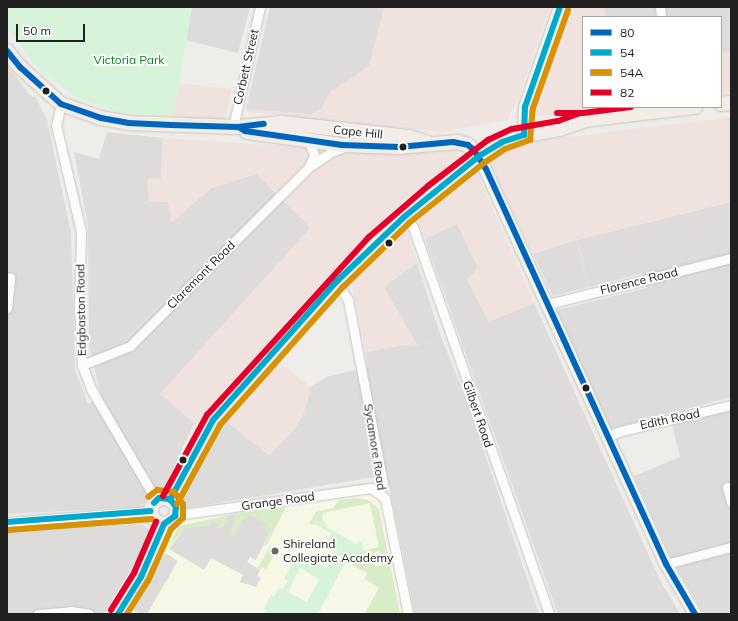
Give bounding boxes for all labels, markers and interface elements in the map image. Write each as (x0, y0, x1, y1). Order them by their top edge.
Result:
scale bar (18, 16, 87, 42)
legend (582, 16, 722, 108)
text: 50 m (23, 23, 51, 38)
text: 80 (620, 25, 634, 40)
street label: Corbett Street (230, 28, 262, 106)
text: 54 (620, 45, 634, 60)
park label: Victoria Park (94, 53, 164, 67)
text: 54A (620, 65, 643, 80)
text: 82 (620, 85, 634, 100)
unlabelled marker (41, 86, 51, 96)
street label: Cape Hill (332, 122, 384, 142)
unlabelled marker (398, 142, 408, 152)
street label: Claremont Road (164, 238, 238, 312)
unlabelled marker (384, 238, 394, 248)
street label: Edgbaston Road (73, 264, 89, 356)
street label: Florence Road (599, 264, 679, 298)
street label: Gilbert Road (460, 379, 496, 449)
unlabelled marker (581, 383, 591, 393)
street label: Sycamore Road (361, 403, 389, 491)
street label: Edith Road (639, 406, 701, 432)
unlabelled marker (178, 455, 188, 465)
street label: Grange Road (241, 489, 315, 513)
place label: Shireland Collegiate Academy (283, 537, 393, 565)
marker: Shireland Collegiate Academy (270, 546, 280, 556)

